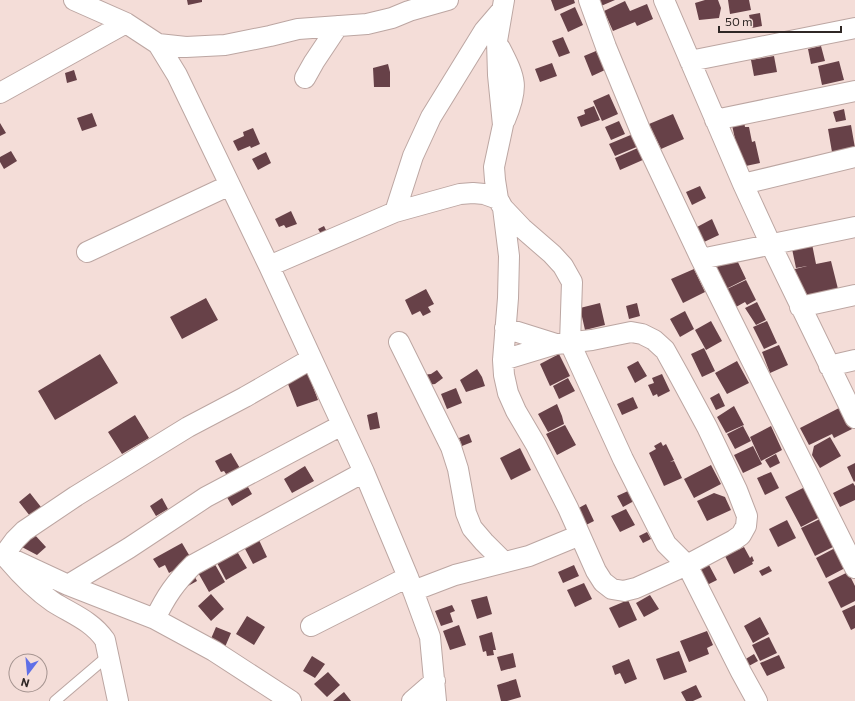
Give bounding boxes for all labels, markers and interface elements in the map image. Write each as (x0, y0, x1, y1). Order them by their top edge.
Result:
scale bar (719, 8, 841, 34)
text: 50 m (725, 14, 753, 28)
north arrow (8, 653, 48, 693)
text: N (19, 676, 31, 690)

